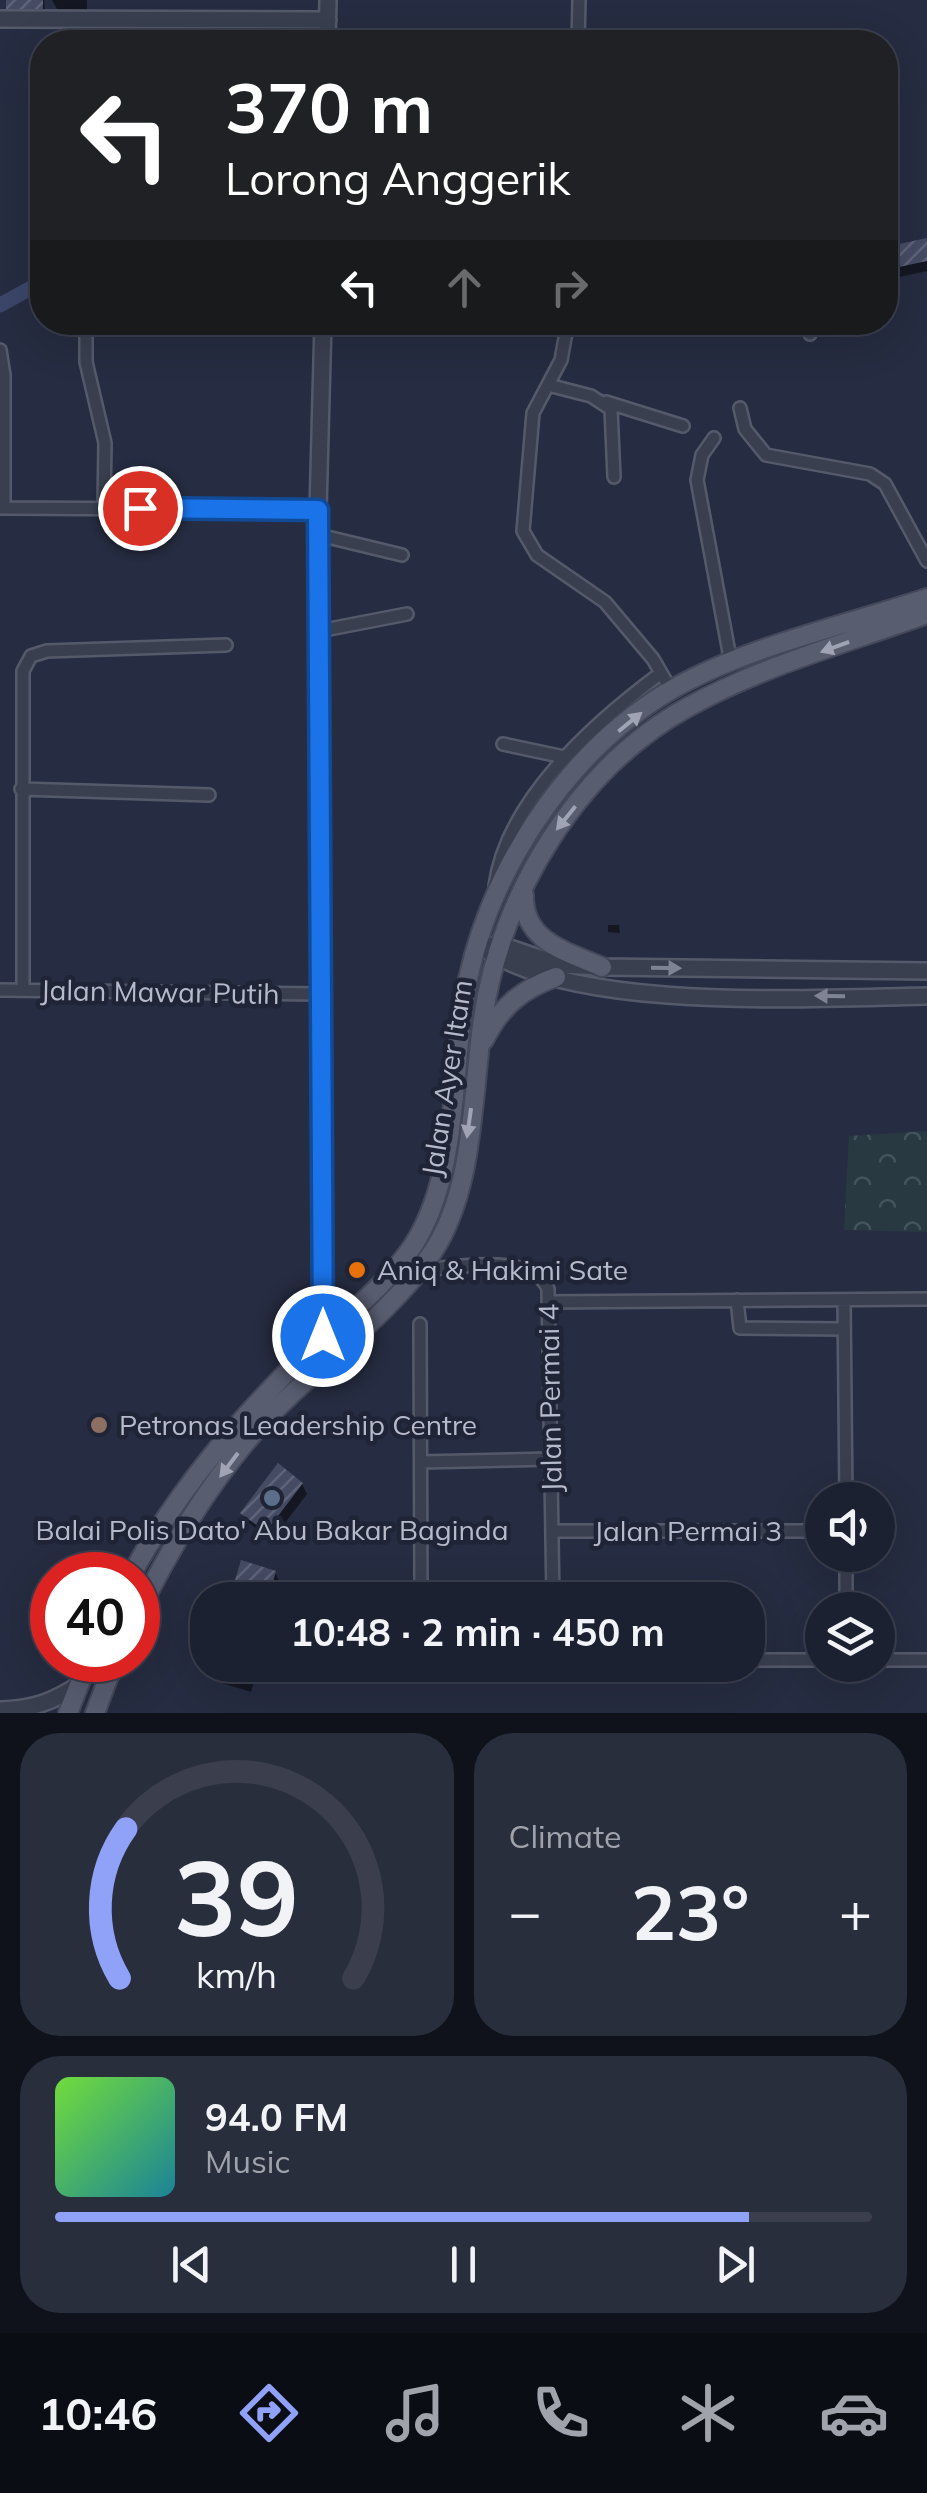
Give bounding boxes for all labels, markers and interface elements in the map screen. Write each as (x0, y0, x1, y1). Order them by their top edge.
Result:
text: 370 m (225, 63, 433, 151)
icon: left (60, 70, 190, 200)
text: Lorong Anggerik (225, 150, 570, 206)
icon: left (332, 260, 387, 315)
icon: ahead (437, 260, 492, 315)
icon: right (542, 260, 597, 315)
pin (98, 466, 183, 551)
icon: arrive (113, 481, 168, 536)
one-way arrow (820, 640, 850, 655)
one-way arrow (617, 712, 642, 733)
one-way arrow (556, 805, 577, 830)
one-way arrow (650, 960, 682, 976)
street label: Jalan Mawar Putih (40, 972, 280, 1011)
street label: Jalan Ayer Itam (414, 977, 479, 1179)
one-way arrow (813, 988, 845, 1004)
one-way arrow (460, 1107, 476, 1139)
place label: Aniq & Hakimi Sate (377, 1252, 628, 1287)
marker: Aniq & Hakimi Sate (346, 1259, 368, 1281)
position arrow (271, 1284, 375, 1388)
street label: Jalan Permai 4 (530, 1303, 569, 1492)
place label: Petronas Leadership Centre (119, 1407, 477, 1442)
marker: Petronas Leadership Centre (88, 1414, 110, 1436)
one-way arrow (220, 1452, 240, 1478)
map controls (805, 1482, 895, 1682)
button: sound (805, 1482, 895, 1572)
marker: Balai Polis Dato' Abu Bakar Baginda (261, 1487, 283, 1509)
place label: Balai Polis Dato' Abu Bakar Baginda (36, 1512, 508, 1547)
street label: Jalan Permai 3 (594, 1513, 782, 1548)
speed limit sign: 40 (30, 1552, 160, 1682)
button: layers (805, 1592, 895, 1682)
text: 10:48 · 2 min · 450 m (290, 1608, 665, 1656)
text: Climate (509, 1816, 621, 1856)
text: 39 (174, 1831, 299, 1962)
text: 23° (631, 1865, 749, 1959)
text: − (509, 1877, 542, 1946)
text: + (839, 1877, 872, 1946)
text: km/h (196, 1952, 277, 1997)
text: 94.0 FM (205, 2093, 348, 2141)
text: Music (205, 2141, 290, 2181)
icon: previous (164, 2237, 219, 2292)
icon: pause (436, 2237, 491, 2292)
icon: next (708, 2237, 763, 2292)
icon: directions (234, 2378, 304, 2448)
icon: music (380, 2378, 450, 2448)
icon: phone (526, 2378, 596, 2448)
icon: climate (673, 2378, 743, 2448)
icon: car (819, 2378, 889, 2448)
text: 10:46 (38, 2385, 157, 2441)

